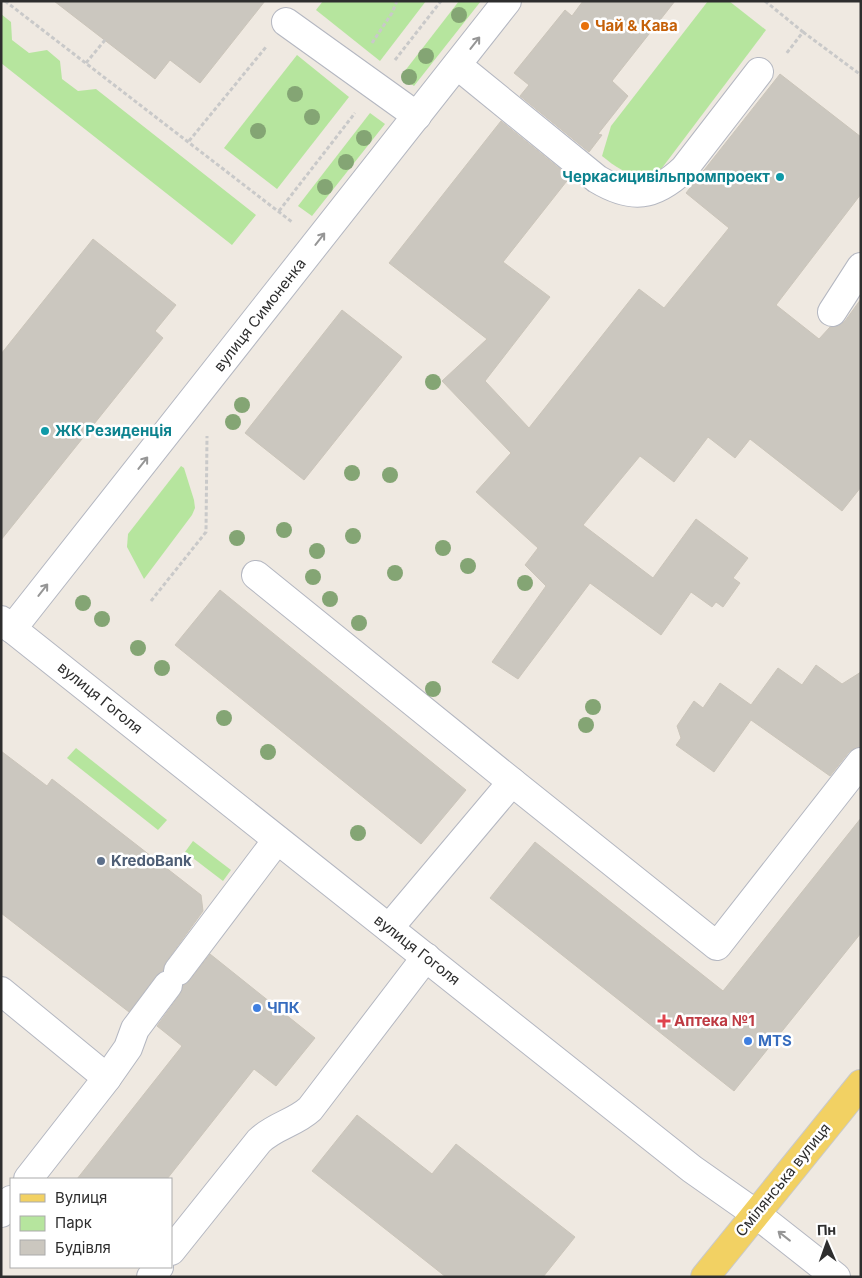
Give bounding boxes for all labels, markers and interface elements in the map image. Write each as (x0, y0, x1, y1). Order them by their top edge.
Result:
place label: Чай & Кава (595, 16, 678, 35)
marker: Чай & Кава (579, 20, 591, 32)
one-way arrow (469, 37, 480, 50)
place label: Черкасицивільпромпроект (562, 167, 770, 186)
marker: Черкасицивільпромпроект (774, 171, 786, 183)
one-way arrow (314, 233, 325, 246)
street label: вулиця Симоненка (209, 254, 310, 375)
place label: ЖК Резиденція (55, 421, 172, 440)
marker: ЖК Резиденція (39, 425, 51, 437)
one-way arrow (138, 457, 149, 470)
one-way arrow (37, 584, 48, 597)
street label: вулиця Гоголя (54, 658, 147, 738)
place label: KredoBank (111, 851, 192, 870)
marker: KredoBank (95, 855, 107, 867)
street label: вулиця Гоголя (371, 910, 464, 989)
place label: ЧПК (267, 998, 300, 1017)
marker: ЧПК (251, 1002, 263, 1014)
place label: Аптека №1 (674, 1011, 755, 1030)
marker: Аптека №1 (658, 1015, 670, 1027)
place label: MTS (758, 1031, 792, 1050)
marker: MTS (742, 1035, 754, 1047)
street label: Смілянська вулиця (731, 1119, 834, 1240)
legend (10, 1178, 172, 1268)
text: Вулиця (55, 1188, 107, 1207)
text: Парк (55, 1213, 92, 1232)
north arrow (802, 1218, 852, 1268)
text: Пн (817, 1221, 836, 1238)
one-way arrow (778, 1230, 791, 1241)
text: Будівля (55, 1238, 111, 1257)

